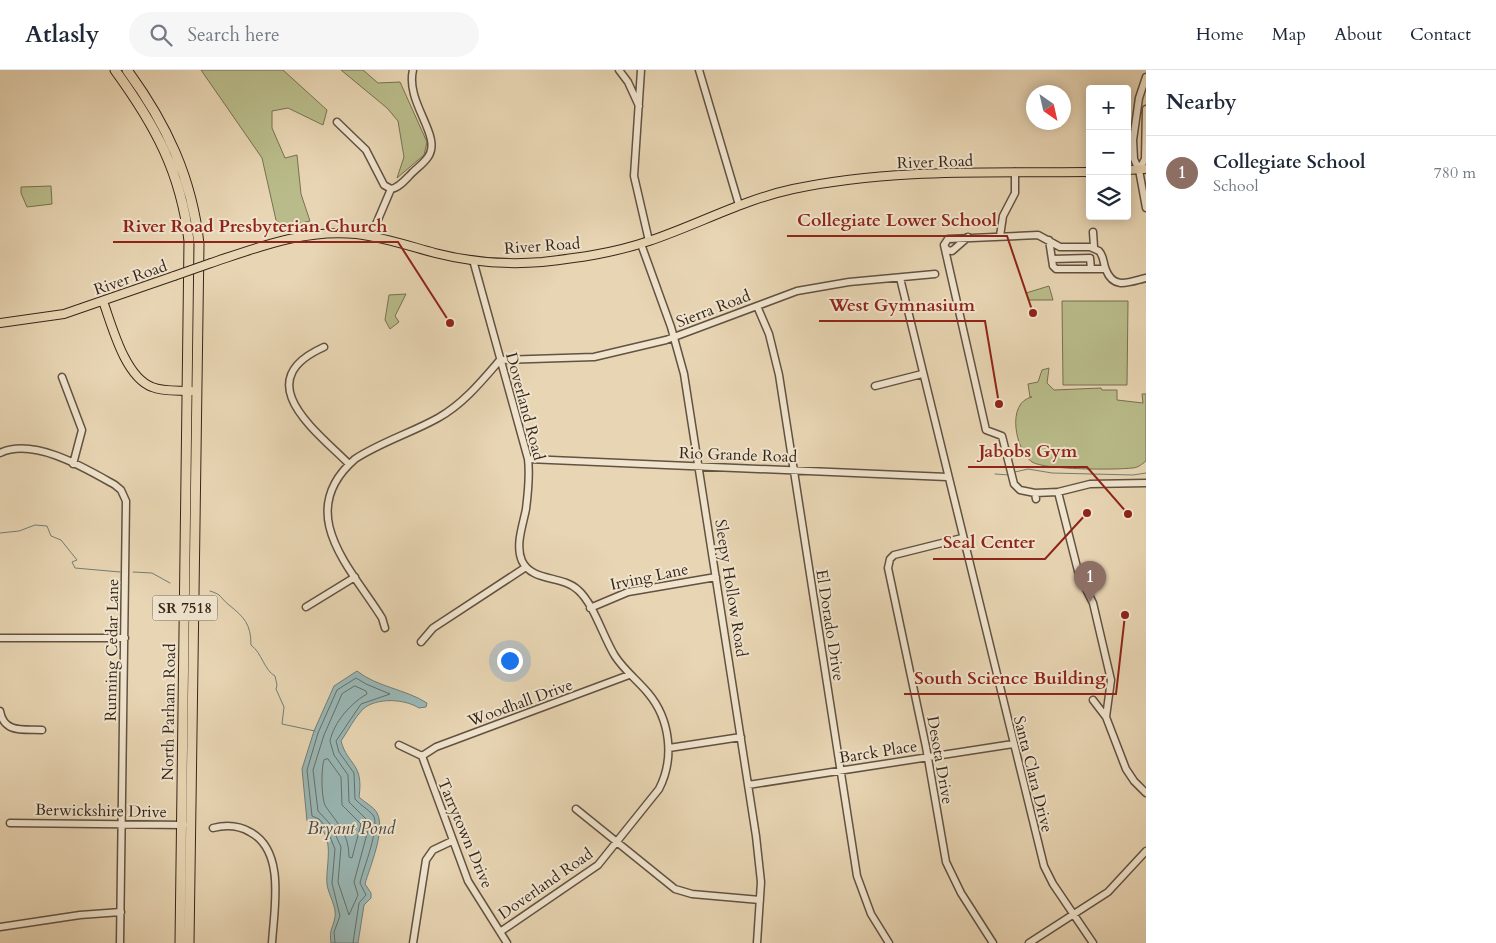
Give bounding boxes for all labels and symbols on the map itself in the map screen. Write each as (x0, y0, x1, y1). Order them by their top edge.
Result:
north arrow (1026, 85, 1071, 130)
street label: River Road (897, 150, 974, 174)
callout: Collegiate Lower School (787, 203, 1007, 236)
text: Collegiate Lower School (797, 208, 997, 233)
callout: River Road Presbyterian Church (113, 209, 398, 242)
text: River Road Presbyterian Church (122, 214, 388, 239)
street label: River Road (503, 232, 581, 260)
street label: River Road (91, 255, 170, 301)
street label: Sierra Road (673, 285, 754, 333)
callout: West Gymnasium (819, 288, 985, 321)
text: West Gymnasium (828, 293, 976, 318)
street label: Doverland Road (500, 350, 550, 463)
callout: Jabobs Gym (968, 434, 1087, 467)
text: Jabobs Gym (976, 439, 1078, 464)
street label: Rio Grande Road (678, 442, 798, 468)
street label: Sleepy Hollow Road (709, 518, 753, 659)
callout: Seal Center (933, 526, 1045, 559)
text: Seal Center (943, 530, 1036, 555)
street label: Irving Lane (608, 558, 690, 596)
pin: 1 (1074, 561, 1106, 602)
street label: El Dorado Drive (810, 568, 850, 683)
street label: Running Cedar Lane (100, 578, 124, 722)
road number: SR 7518 (152, 596, 218, 620)
street label: North Parham Road (157, 643, 181, 781)
your location (497, 648, 523, 674)
callout: South Science Building (904, 661, 1116, 694)
text: South Science Building (914, 666, 1106, 691)
street label: Woodhall Drive (464, 674, 576, 732)
street label: Desota Drive (921, 714, 959, 806)
street label: Santa Clara Drive (1008, 714, 1058, 835)
street label: Barck Place (838, 735, 919, 769)
street label: Tarrytown Drive (432, 775, 498, 892)
street label: Berwickshire Drive (35, 799, 167, 823)
water label: Bryant Pond (307, 816, 396, 841)
street label: Doverland Road (494, 843, 598, 925)

